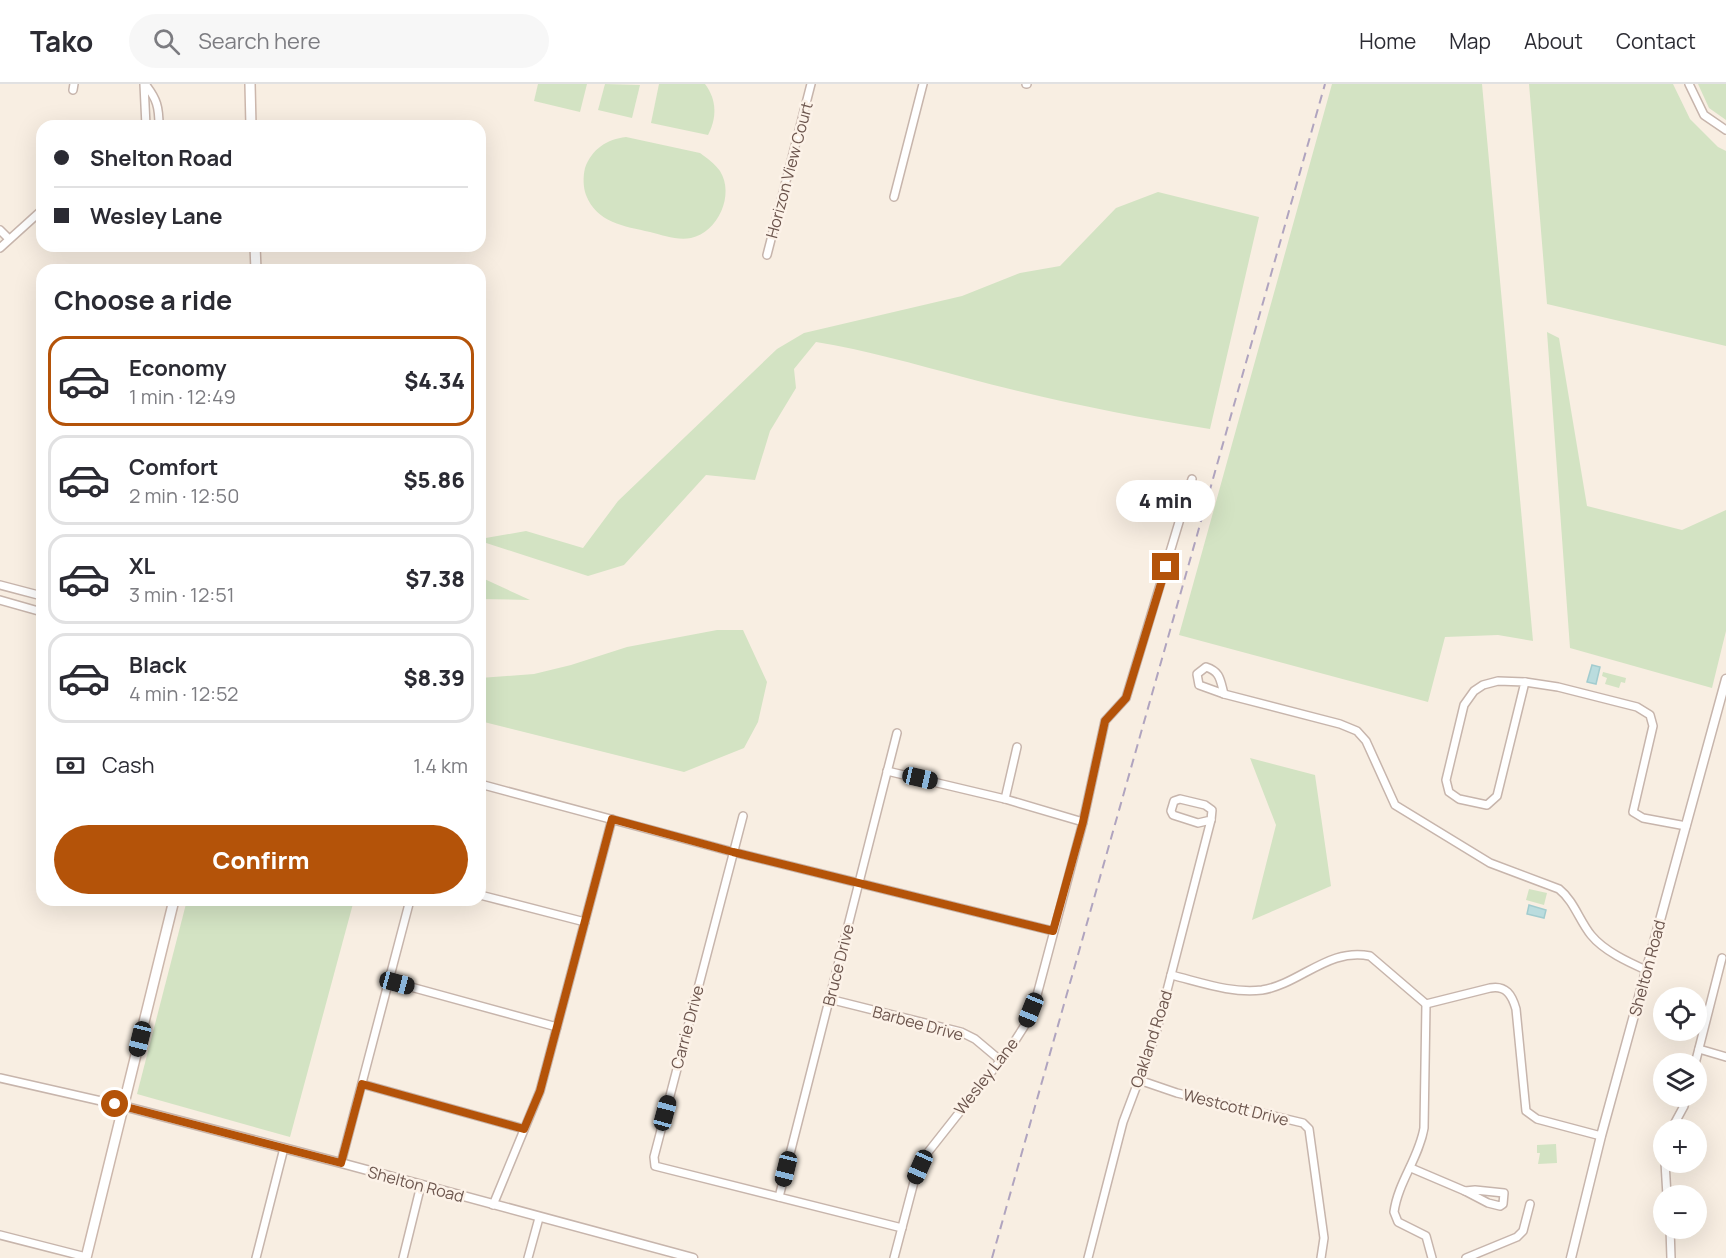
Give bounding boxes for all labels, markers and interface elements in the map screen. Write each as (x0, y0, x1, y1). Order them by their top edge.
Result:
search box (129, 14, 549, 68)
text: Tako (30, 22, 93, 60)
icon: search (150, 25, 183, 58)
text: Search here (198, 26, 321, 56)
text: Home (1359, 27, 1416, 55)
text: Map (1449, 27, 1491, 55)
text: About (1524, 27, 1583, 55)
text: Contact (1616, 27, 1696, 55)
street label: Horizon View Court (760, 99, 818, 241)
text: Shelton Road (90, 143, 233, 173)
text: Wesley Lane (90, 201, 222, 231)
text: Choose a ride (54, 281, 232, 318)
text: Economy (129, 353, 227, 383)
icon: car (57, 354, 111, 408)
text: $4.34 (404, 366, 465, 396)
text: 1 min · 12:49 (129, 383, 236, 410)
text: Comfort (129, 452, 218, 482)
icon: car (57, 453, 111, 507)
text: $5.86 (404, 465, 465, 495)
callout: 4 min (1116, 480, 1216, 522)
text: 2 min · 12:50 (129, 482, 239, 509)
text: 4 min (1139, 487, 1192, 514)
text: XL (129, 551, 155, 581)
icon: car (57, 552, 111, 606)
route end (1152, 553, 1179, 580)
text: $7.38 (405, 564, 465, 594)
text: 3 min · 12:51 (129, 581, 235, 608)
text: Black (129, 650, 186, 680)
icon: car (57, 651, 111, 705)
text: $8.39 (403, 663, 465, 693)
text: 4 min · 12:52 (129, 680, 238, 707)
icon: cash (54, 749, 87, 782)
text: Cash (102, 750, 155, 780)
text: 1.4 km (413, 752, 468, 779)
car (900, 765, 940, 791)
button: Confirm (54, 825, 468, 894)
street label: Shelton Road (1624, 918, 1670, 1018)
street label: Bruce Drive (817, 922, 859, 1008)
car (377, 970, 417, 996)
street label: Carrie Drive (665, 983, 709, 1071)
map controls (1653, 987, 1707, 1239)
button: locate (1653, 987, 1707, 1041)
street label: Oakland Road (1125, 988, 1177, 1090)
car (1016, 990, 1046, 1030)
street label: Barbee Drive (870, 1000, 966, 1046)
car (127, 1019, 153, 1059)
street label: Wesley Lane (949, 1033, 1023, 1119)
button: layers (1653, 1053, 1707, 1107)
street label: Westcott Drive (1181, 1083, 1291, 1131)
route start (101, 1090, 128, 1117)
car (652, 1093, 678, 1133)
button: + (1653, 1119, 1707, 1173)
car (904, 1147, 936, 1187)
car (773, 1149, 799, 1189)
street label: Shelton Road (366, 1161, 466, 1207)
button: − (1653, 1185, 1707, 1239)

